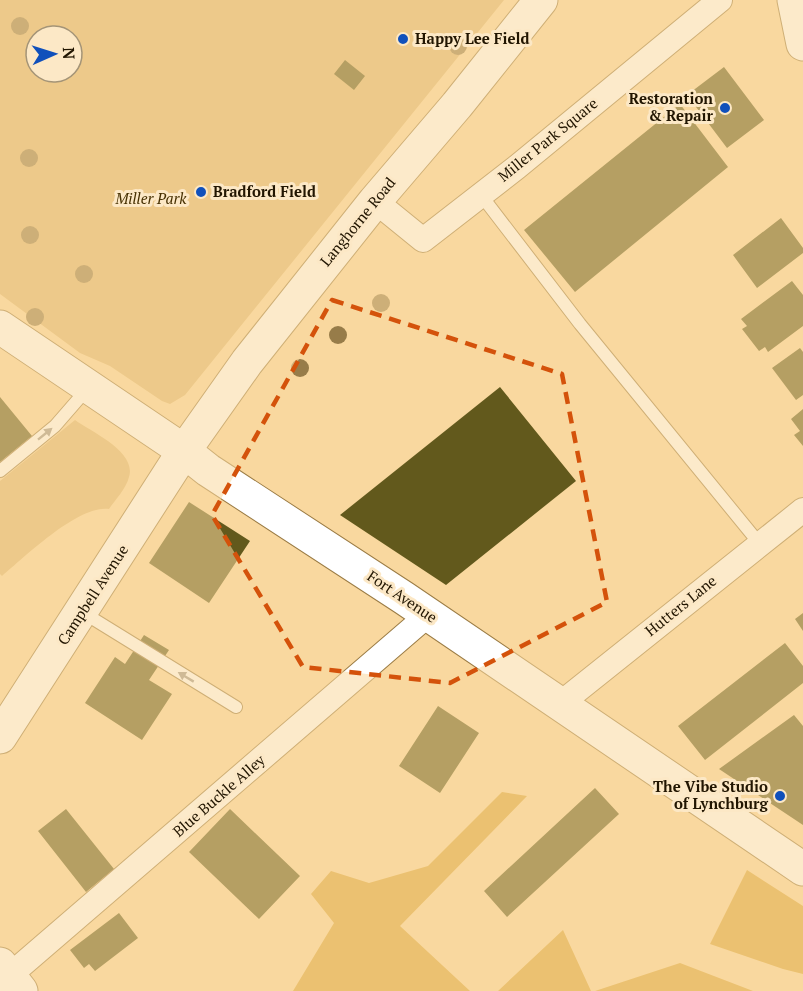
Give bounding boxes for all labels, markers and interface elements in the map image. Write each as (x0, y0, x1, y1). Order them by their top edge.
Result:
north arrow (24, 24, 84, 84)
place label: Happy Lee Field (415, 28, 529, 48)
marker: Happy Lee Field (396, 32, 410, 46)
text: N (58, 47, 80, 60)
place label: Restoration & Repair (629, 88, 714, 125)
street label: Miller Park Square (493, 93, 601, 186)
marker: Restoration & Repair (718, 101, 732, 115)
street label: Langhorne Road (315, 173, 399, 270)
place label: Bradford Field (213, 181, 316, 201)
marker: Bradford Field (194, 185, 208, 199)
park label: Miller Park (114, 188, 187, 208)
one-way arrow (37, 428, 53, 441)
street label: Campbell Avenue (52, 540, 132, 649)
street label: Fort Avenue (364, 565, 441, 627)
street label: Hutters Lane (641, 570, 720, 640)
one-way arrow (178, 672, 194, 683)
street label: Blue Buckle Alley (168, 749, 269, 841)
place label: The Vibe Studio of Lynchburg (653, 776, 769, 813)
marker: The Vibe Studio of Lynchburg (773, 789, 787, 803)

